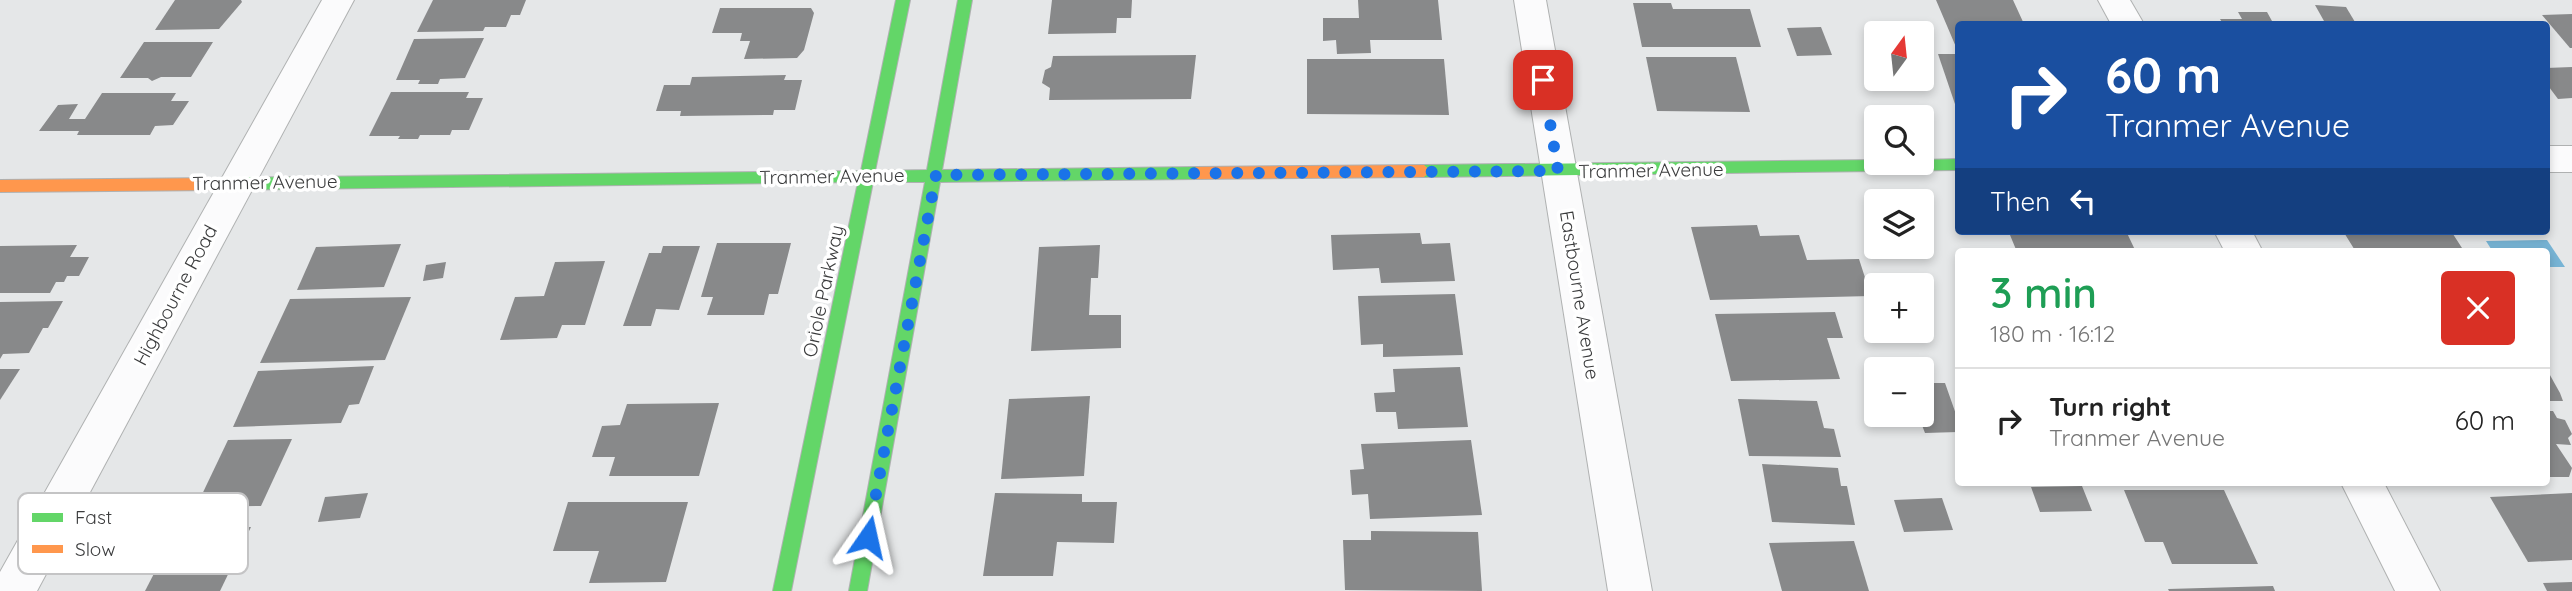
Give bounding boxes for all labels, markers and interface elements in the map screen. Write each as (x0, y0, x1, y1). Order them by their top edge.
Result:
north arrow (1864, 21, 1934, 91)
map controls (1864, 21, 1934, 427)
text: 60 m (2105, 44, 2221, 105)
icon: right (1990, 49, 2081, 140)
pin (1513, 50, 1573, 110)
icon: arrive (1524, 61, 1562, 99)
button: search (1864, 105, 1934, 175)
text: Tranmer Avenue (2105, 105, 2350, 145)
street label: Tranmer Avenue (1578, 157, 1724, 183)
street label: Tranmer Avenue (759, 163, 905, 189)
street label: Tranmer Avenue (192, 169, 338, 195)
icon: left (2064, 182, 2102, 220)
text: Then (1990, 185, 2050, 218)
button: layers (1864, 189, 1934, 259)
street label: Eastbourne Avenue (1555, 209, 1605, 381)
street label: Highbourne Road (128, 221, 222, 369)
street label: Oriole Parkway (797, 223, 849, 359)
text: 3 min (1990, 266, 2097, 319)
button: close (2441, 271, 2515, 345)
button: + (1864, 273, 1934, 343)
text: 180 m · 16:12 (1990, 319, 2115, 348)
button: − (1864, 357, 1934, 427)
text: Turn right (2049, 390, 2171, 423)
icon: right (1990, 402, 2028, 440)
text: 60 m (2455, 404, 2515, 437)
text: Tranmer Avenue (2049, 423, 2225, 452)
legend (18, 493, 248, 574)
position arrow (831, 500, 905, 574)
text: Fast (75, 505, 112, 529)
text: Slow (75, 537, 116, 561)

